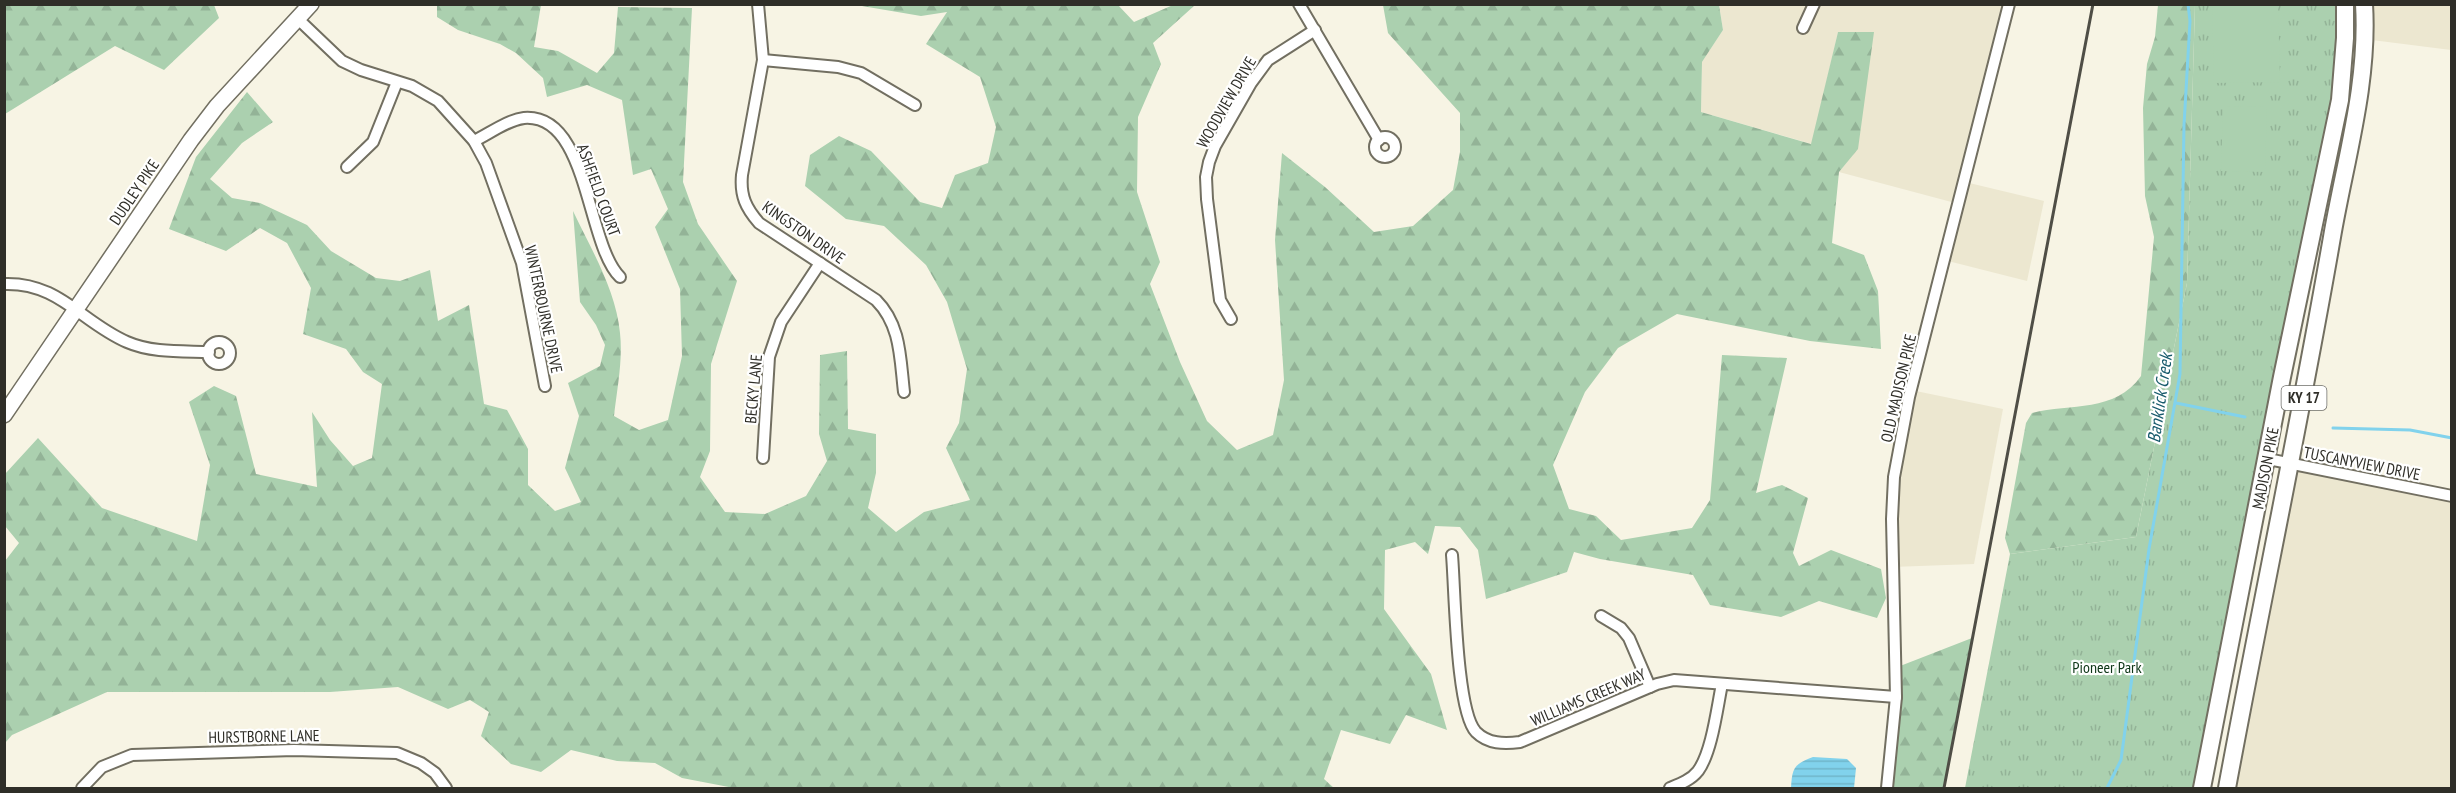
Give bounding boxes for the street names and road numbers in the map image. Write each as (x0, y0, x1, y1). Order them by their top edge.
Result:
street label: WOODVIEW DRIVE (1192, 53, 1260, 151)
street label: ASHFIELD COURT (573, 141, 625, 239)
street label: DUDLEY PIKE (105, 155, 163, 229)
street label: KINGSTON DRIVE (759, 196, 849, 268)
street label: WINTERBOURNE DRIVE (521, 243, 567, 375)
street label: OLD MADISON PIKE (1876, 332, 1920, 444)
street label: BECKY LANE (740, 353, 766, 424)
road number: KY 17 (2282, 386, 2326, 410)
street label: MADISON PIKE (2247, 425, 2283, 511)
street label: TUSCANYVIEW DRIVE (2302, 442, 2422, 484)
street label: WILLIAMS CREEK WAY (1527, 663, 1649, 730)
street label: HURSTBORNE LANE (208, 725, 320, 747)

